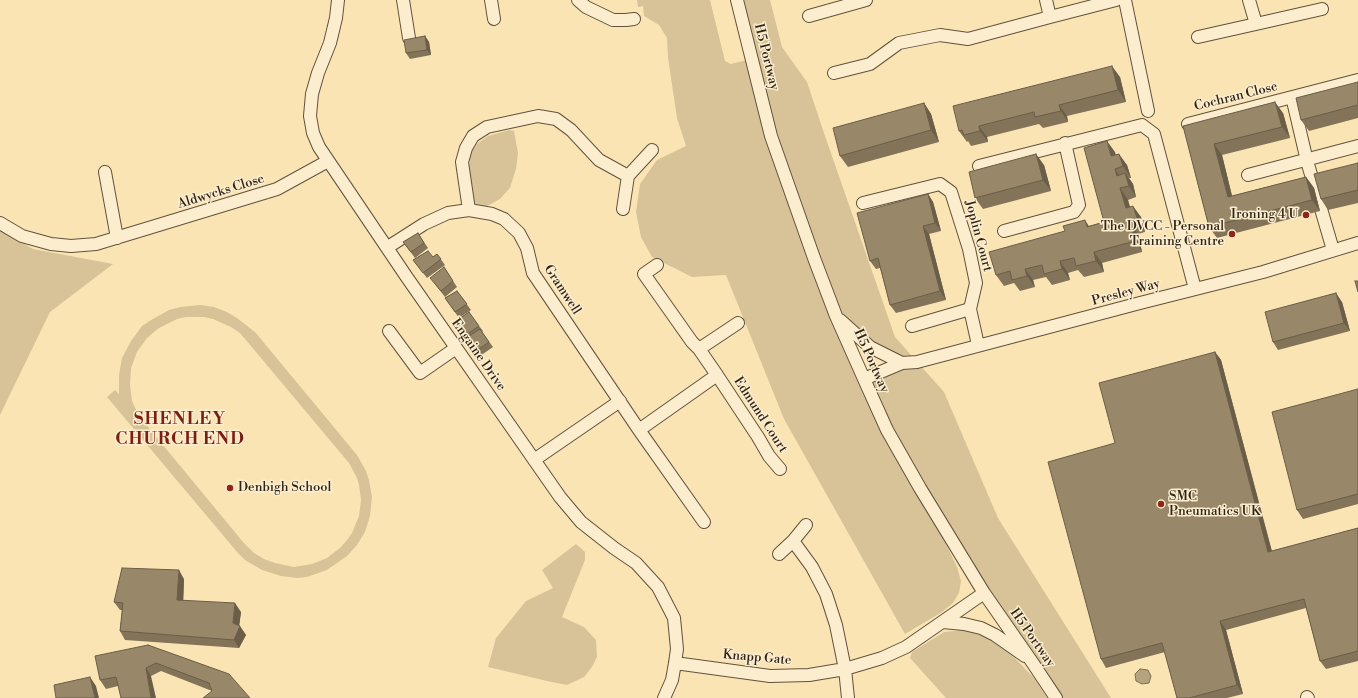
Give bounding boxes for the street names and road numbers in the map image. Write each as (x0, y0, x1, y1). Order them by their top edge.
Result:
street label: H5 Portway (750, 22, 782, 92)
street label: Cochran Close (1193, 79, 1279, 115)
street label: Aldwycks Close (176, 171, 266, 213)
street label: Joplin Court (961, 199, 995, 273)
street label: Gramwell (540, 262, 584, 318)
street label: Presley Way (1090, 276, 1162, 310)
street label: Engaine Drive (447, 316, 509, 394)
street label: H5 Portway (850, 327, 892, 395)
street label: Edmund Court (730, 374, 790, 456)
street label: H5 Portway (1006, 606, 1058, 670)
street label: Knapp Gate (722, 647, 792, 669)

